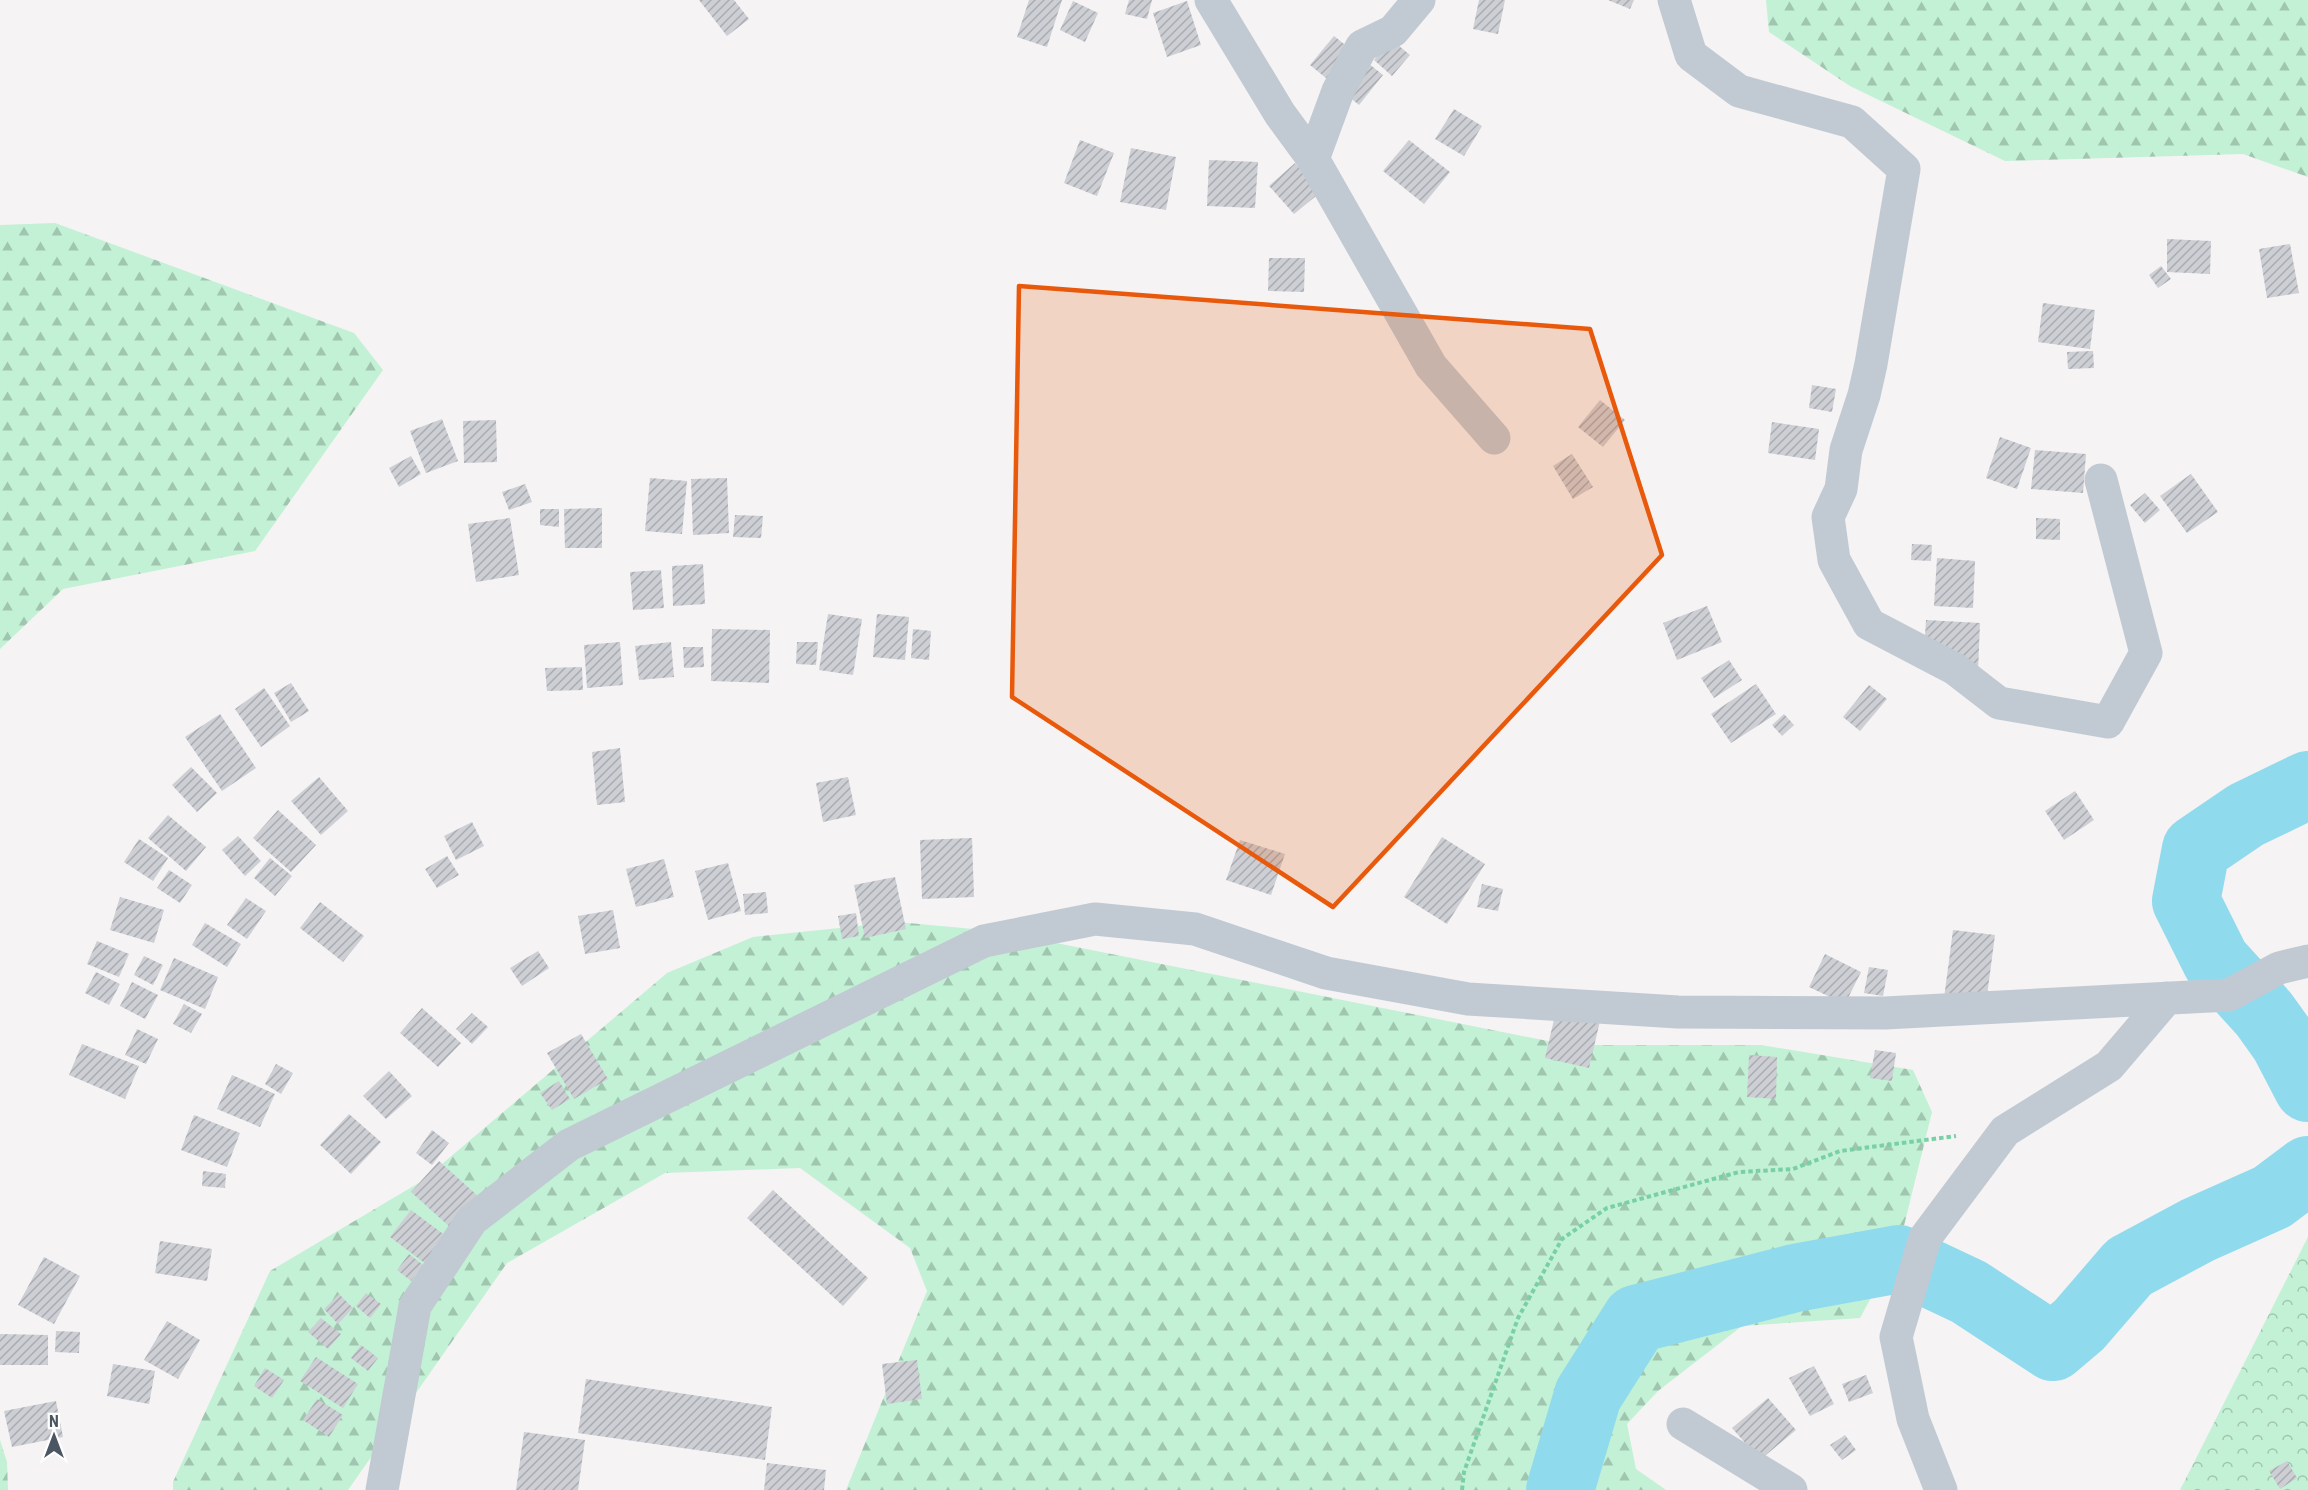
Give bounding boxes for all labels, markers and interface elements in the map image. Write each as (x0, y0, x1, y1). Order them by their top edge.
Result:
north arrow (24, 1406, 84, 1466)
text: N (49, 1412, 59, 1431)

